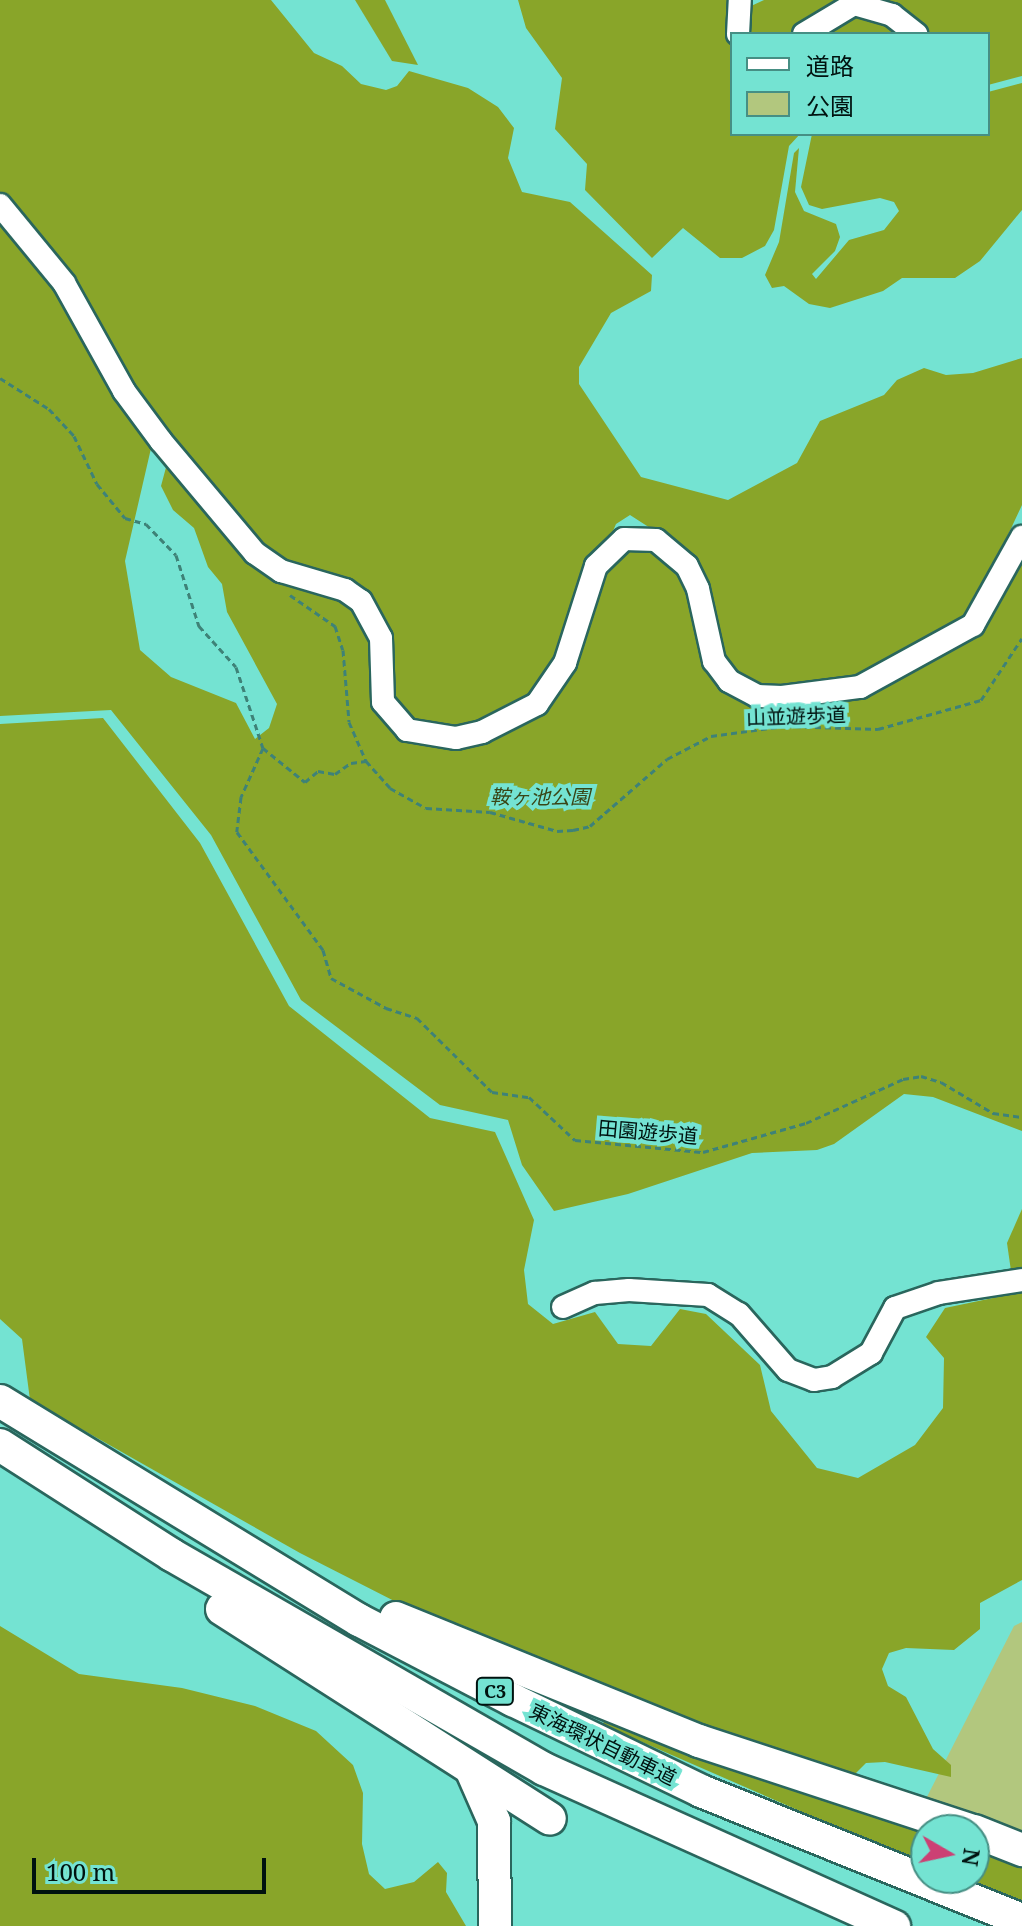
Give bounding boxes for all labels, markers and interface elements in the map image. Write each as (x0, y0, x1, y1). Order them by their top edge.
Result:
legend (730, 32, 990, 136)
text: 道路 (806, 49, 854, 82)
text: 公園 (806, 89, 854, 122)
street label: 山並遊歩道 (746, 702, 846, 730)
park label: 鞍ヶ池公園 (490, 784, 590, 808)
street label: 田園遊歩道 (597, 1116, 699, 1148)
road number: C3 (475, 1677, 515, 1705)
street label: 東海環状自動車道 (526, 1698, 680, 1790)
north arrow (910, 1814, 990, 1894)
scale bar (36, 1842, 270, 1892)
text: N (956, 1847, 988, 1868)
text: 100 m (46, 1855, 115, 1888)

